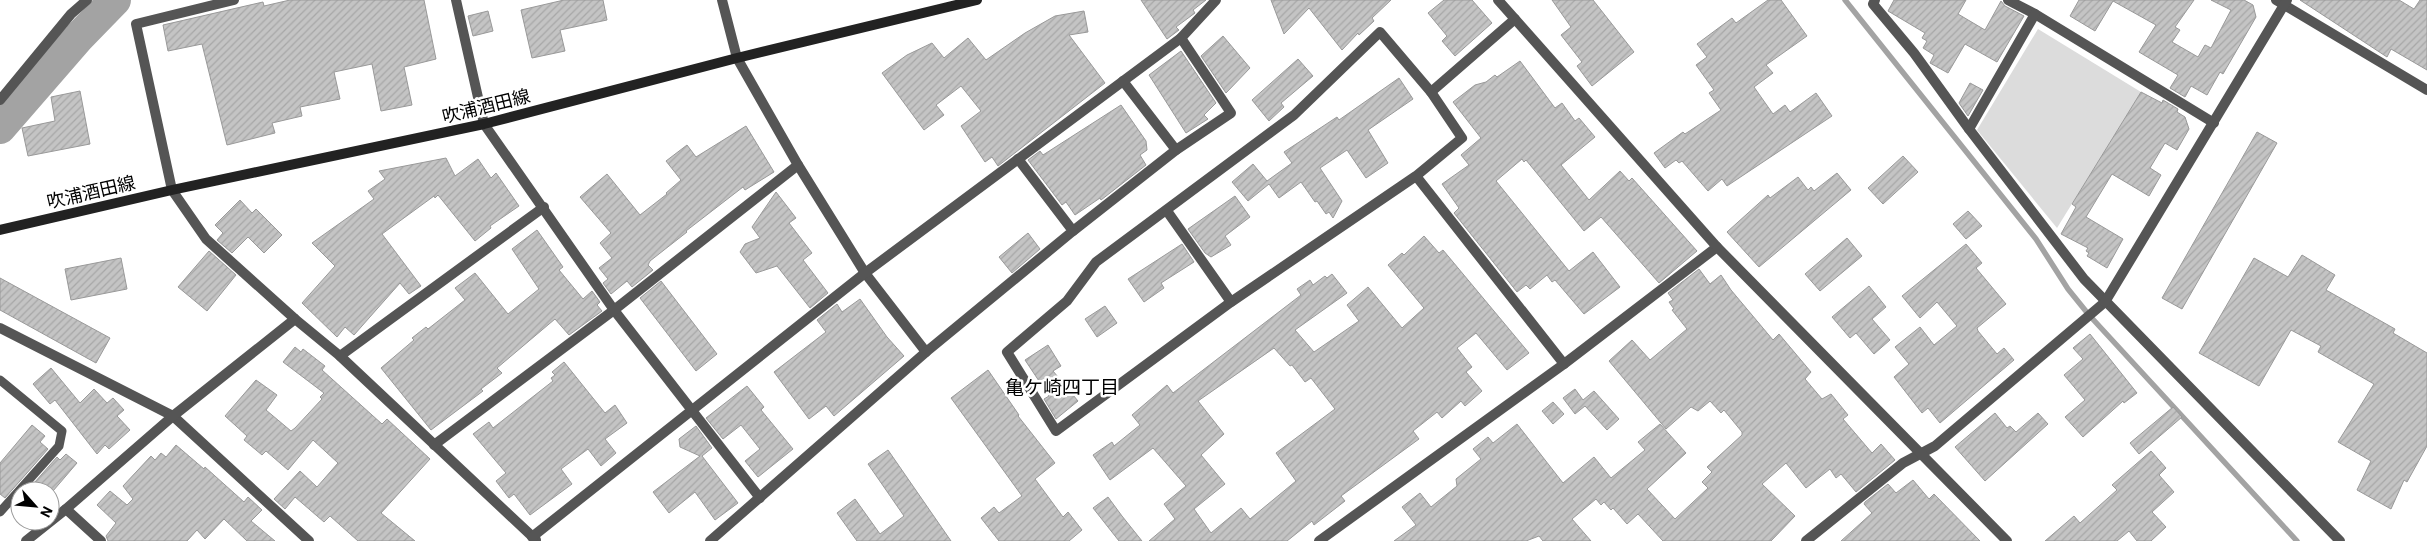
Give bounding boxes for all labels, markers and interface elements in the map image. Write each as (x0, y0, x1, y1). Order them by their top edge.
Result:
street label: 吹浦酒田線 (440, 85, 532, 127)
street label: 吹浦酒田線 (45, 172, 137, 212)
district label: 亀ケ崎四丁目 (1005, 376, 1119, 399)
north arrow (10, 481, 60, 531)
text: N (37, 504, 56, 520)

